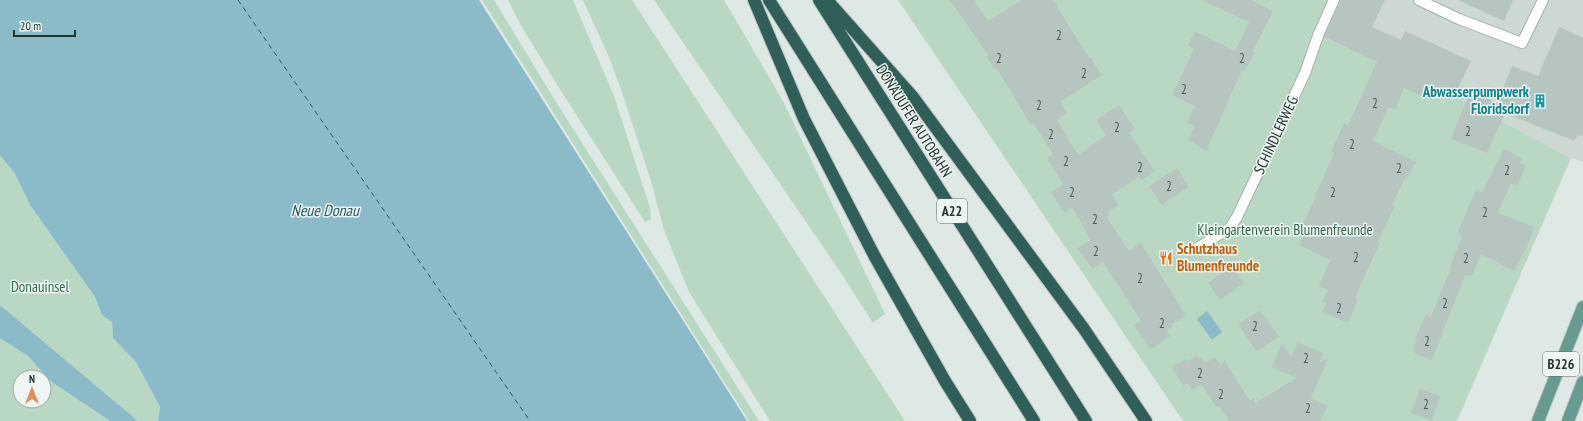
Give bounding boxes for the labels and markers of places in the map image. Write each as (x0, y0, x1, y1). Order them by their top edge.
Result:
place label: Abwasserpumpwerk Floridsdorf (1422, 82, 1530, 118)
building icon: Abwasserpumpwerk Floridsdorf (1532, 93, 1548, 109)
place label: Schutzhaus Blumenfreunde (1177, 239, 1259, 275)
restaurant icon: Schutzhaus Blumenfreunde (1158, 250, 1174, 266)

